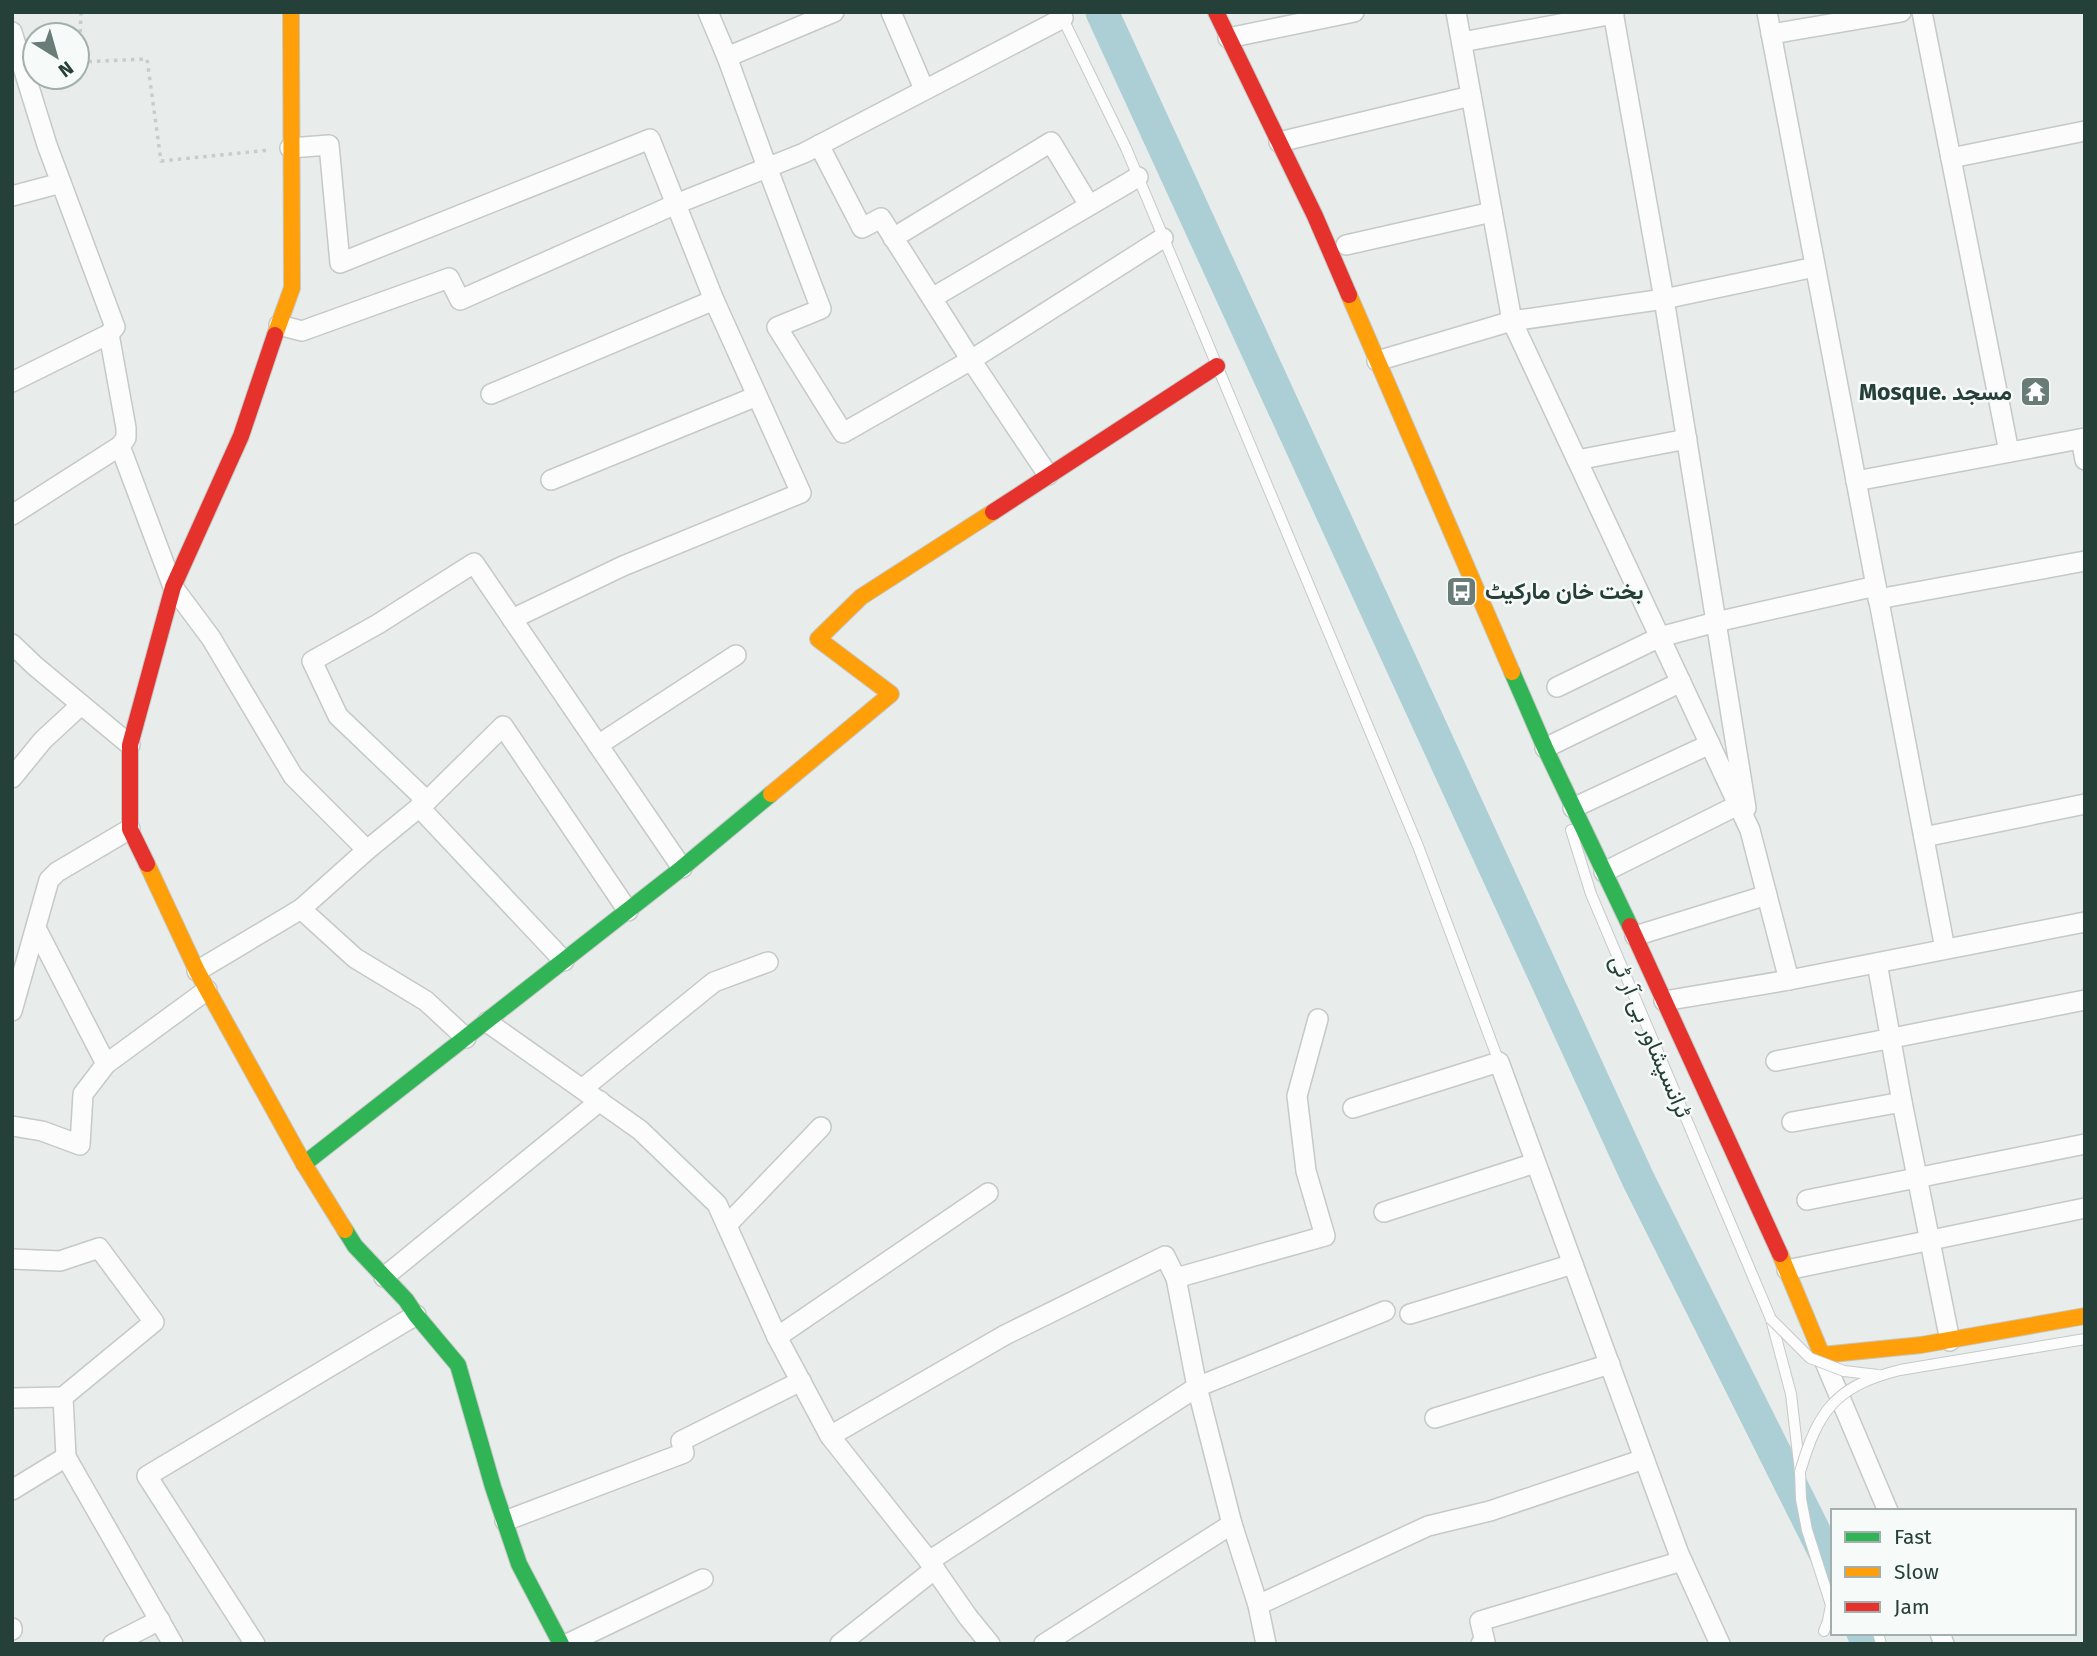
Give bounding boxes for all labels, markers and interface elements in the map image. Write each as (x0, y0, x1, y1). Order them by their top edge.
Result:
north arrow (21, 21, 91, 91)
text: N (54, 56, 78, 82)
temple icon: Mosque. مسجد (2018, 375, 2052, 409)
place label: Mosque. مسجد (1859, 378, 2012, 406)
bus stop icon: بخت خان مارکیٹ (1445, 574, 1479, 608)
place label: بخت خان مارکیٹ (1485, 577, 1644, 606)
street label: ٹرانسپشاور بی آر ٹی (1602, 950, 1698, 1123)
legend (1831, 1509, 2076, 1635)
text: Fast (1894, 1524, 1932, 1550)
text: Slow (1894, 1559, 1939, 1585)
text: Jam (1894, 1594, 1930, 1620)

